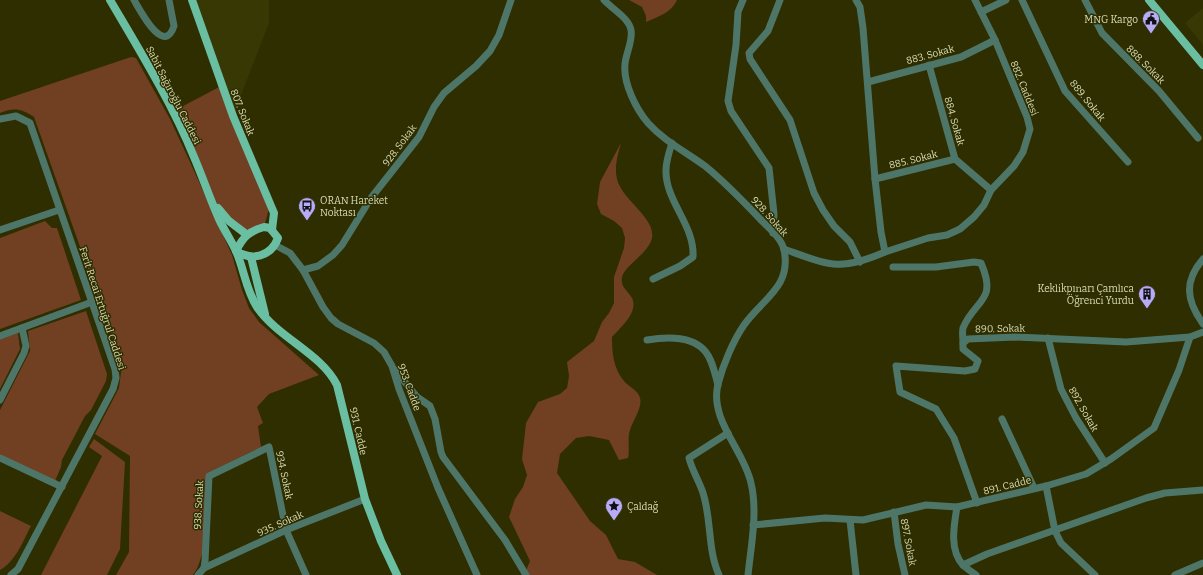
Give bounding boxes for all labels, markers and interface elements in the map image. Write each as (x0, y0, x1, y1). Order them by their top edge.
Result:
public building icon: MNG Kargo (1141, 9, 1161, 34)
place label: MNG Kargo (1084, 14, 1138, 26)
street label: 883. Sokak (905, 43, 956, 67)
street label: 888. Sokak (1123, 43, 1167, 87)
street label: Sabit Sağıroğlu Caddesi (143, 44, 204, 147)
street label: 882. Caddesi (1008, 59, 1041, 118)
street label: 889. Sokak (1067, 78, 1108, 124)
street label: 807. Sokak (227, 87, 257, 138)
street label: 884. Sokak (941, 96, 967, 147)
street label: 928. Sokak (380, 122, 420, 169)
street label: 885. Sokak (888, 148, 939, 172)
street label: 928. Sokak (748, 194, 790, 239)
place label: ORAN Hareket Noktası (320, 195, 388, 219)
bus stop icon: ORAN Hareket Noktası (297, 196, 317, 221)
street label: Ferit Recai Ertuğrul Caddesi (76, 245, 129, 371)
place label: Keklikpınarı Çamlıca Öğrenci Yurdu (1037, 283, 1135, 307)
building icon: Keklikpınarı Çamlıca Öğrenci Yurdu (1137, 284, 1157, 309)
street label: 890. Sokak (975, 323, 1025, 335)
street label: 953. Cadde (395, 362, 423, 413)
street label: 892. Sokak (1066, 385, 1101, 434)
street label: 931. Cadde (347, 406, 369, 456)
street label: 934. Sokak (273, 450, 295, 501)
street label: 891. Cadde (982, 474, 1033, 498)
street label: 938. Sokak (192, 480, 206, 530)
place icon: Çaldağ (604, 496, 624, 521)
place label: Çaldağ (627, 500, 659, 513)
street label: 935. Sokak (256, 508, 305, 539)
street label: 897. Sokak (898, 517, 919, 567)

